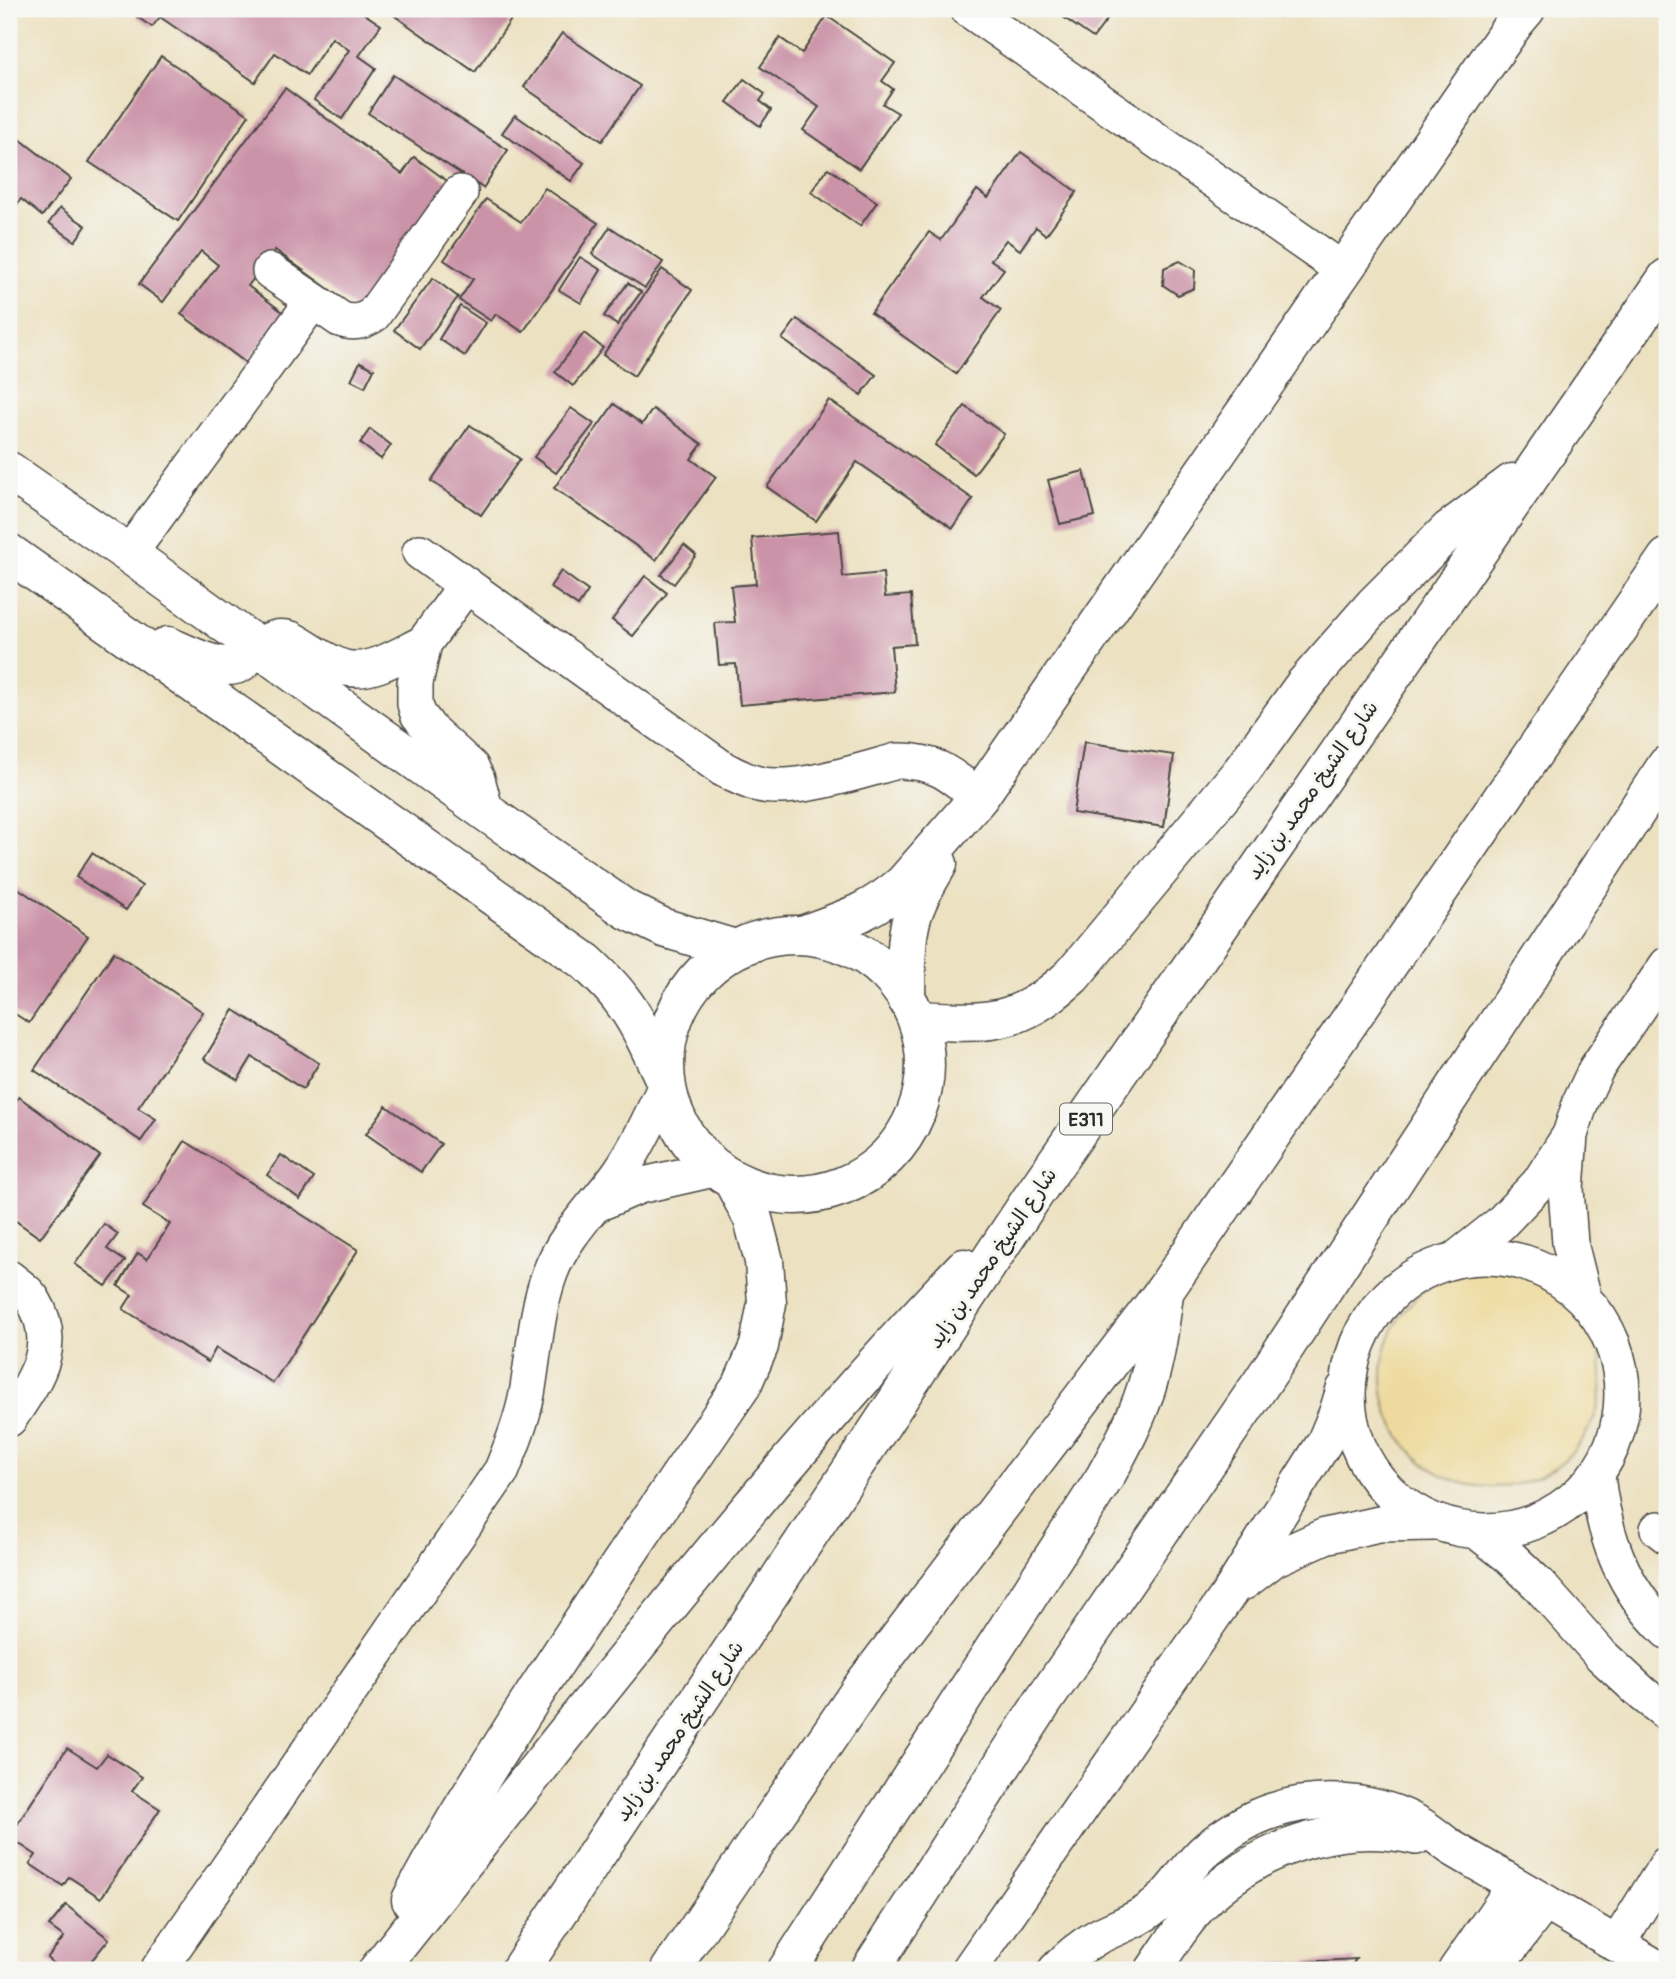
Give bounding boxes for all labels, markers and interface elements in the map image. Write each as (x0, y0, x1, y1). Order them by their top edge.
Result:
street label: شارع الشيخ محمد بن زايد (1240, 695, 1385, 886)
road number: E311 (1060, 1104, 1112, 1134)
street label: شارع الشيخ محمد بن زايد (922, 1163, 1064, 1355)
street label: شارع الشيخ محمد بن زايد (609, 1636, 751, 1828)

